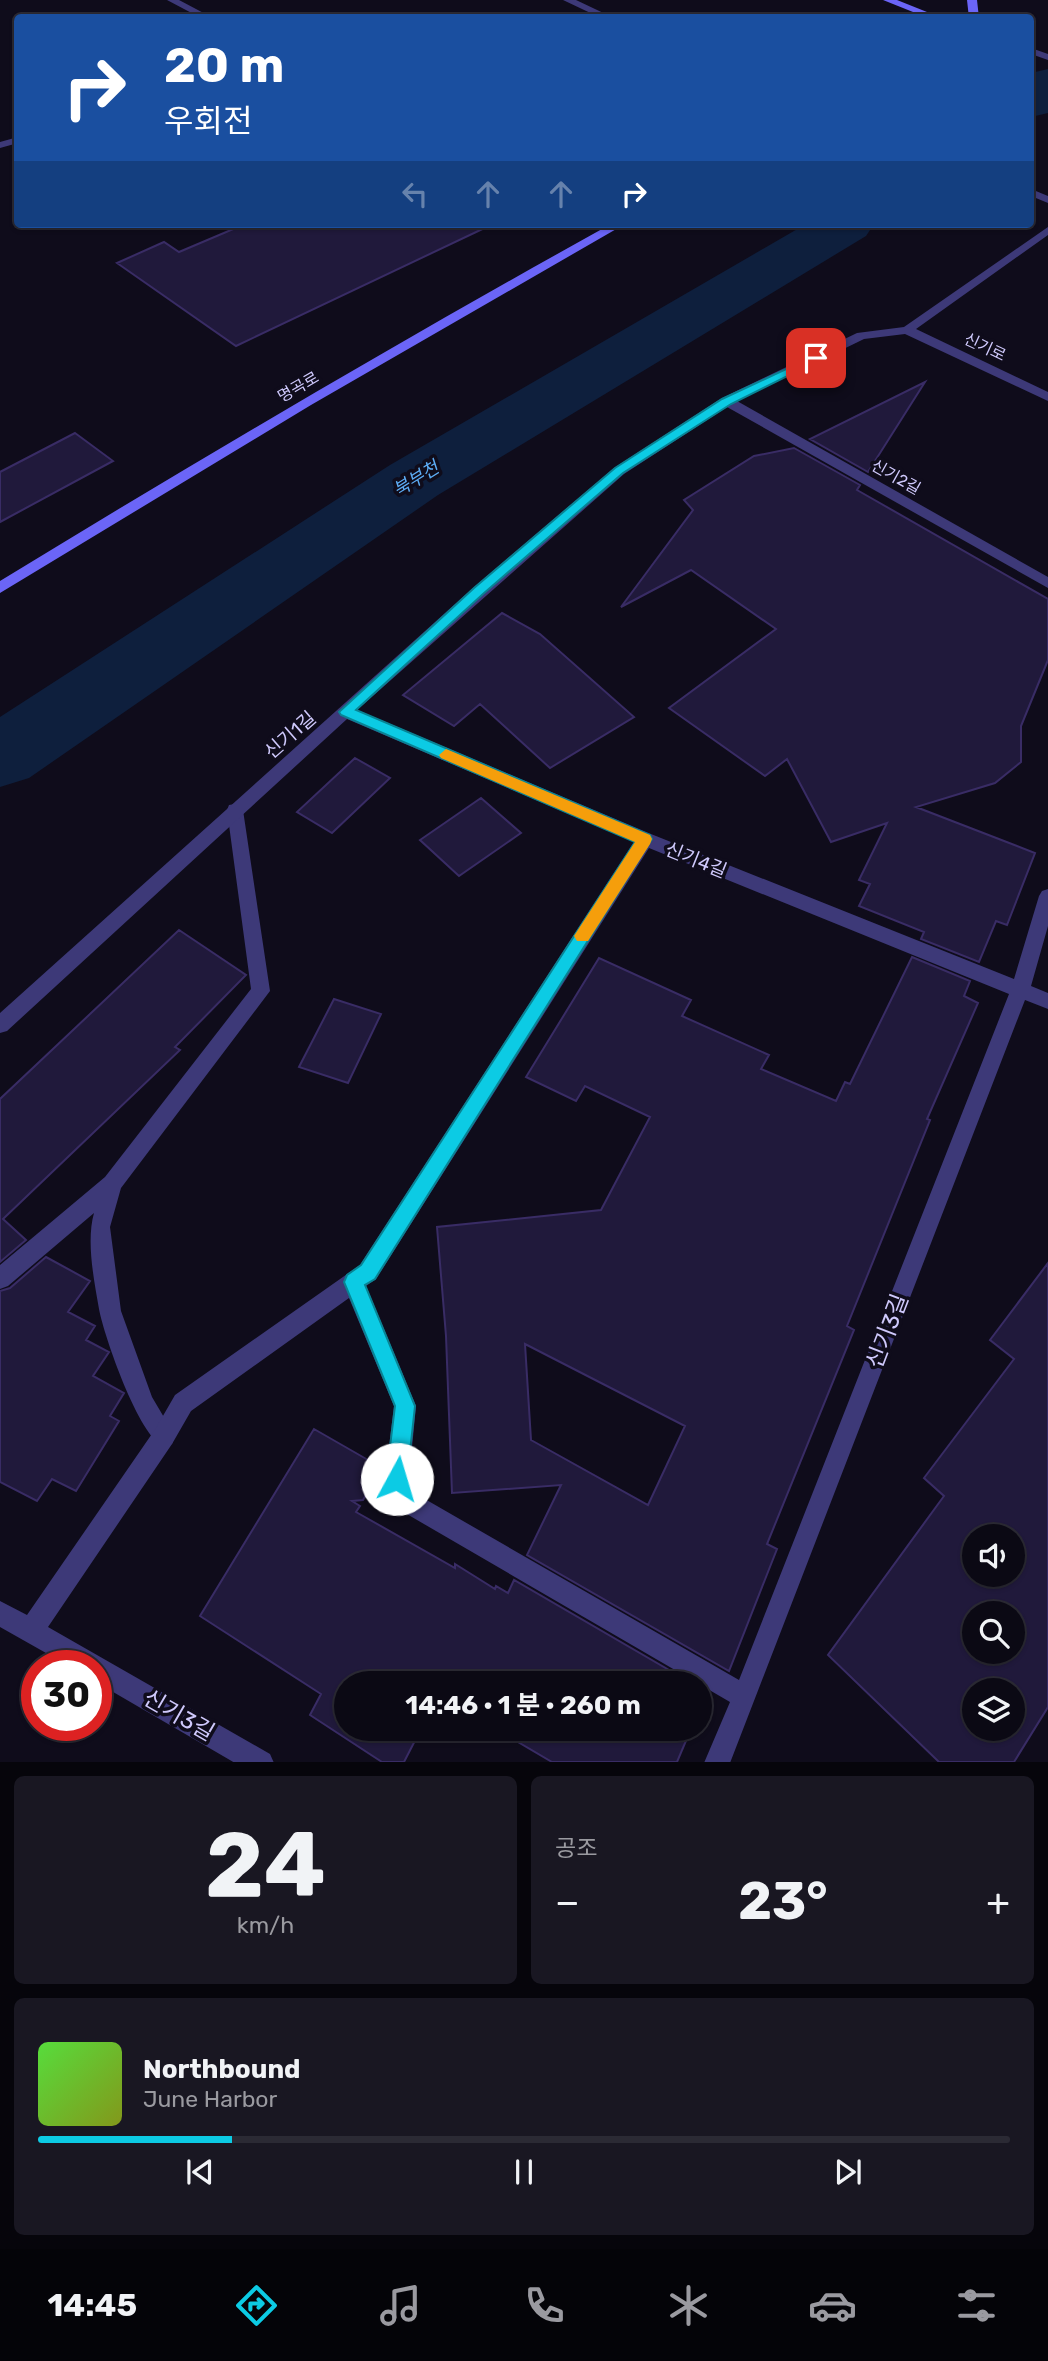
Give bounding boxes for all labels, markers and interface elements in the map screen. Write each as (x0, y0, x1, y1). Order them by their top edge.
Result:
text: 20 m (164, 36, 285, 94)
icon: right (49, 42, 140, 133)
text: 우회전 (164, 102, 252, 140)
icon: left (396, 175, 434, 213)
icon: ahead (469, 175, 507, 213)
icon: ahead (542, 175, 580, 213)
icon: right (615, 175, 653, 213)
pin (786, 328, 846, 388)
street label: 신기로 (961, 329, 1009, 365)
icon: arrive (797, 339, 835, 377)
street label: 명곡로 (274, 368, 322, 406)
water label: 북부천 (389, 455, 445, 501)
street label: 신기2길 (868, 456, 924, 498)
street label: 신기1길 (260, 706, 320, 764)
street label: 신기4길 (662, 837, 730, 883)
street label: 신기3길 (860, 1290, 914, 1372)
position arrow (360, 1442, 434, 1516)
map controls (962, 1524, 1025, 1741)
button: sound (962, 1524, 1025, 1587)
button: search (962, 1601, 1025, 1664)
speed limit sign: 30 (21, 1650, 112, 1741)
button: layers (962, 1678, 1025, 1741)
street label: 신기3길 (139, 1684, 219, 1746)
text: 14:46 · 1 분 · 260 m (405, 1690, 641, 1721)
text: 24 (205, 1811, 326, 1919)
text: 공조 (555, 1834, 597, 1862)
text: 23° (738, 1870, 828, 1932)
text: − (555, 1879, 580, 1925)
text: + (986, 1879, 1010, 1925)
text: km/h (237, 1911, 294, 1939)
text: Northbound (143, 2054, 301, 2085)
text: June Harbor (143, 2085, 277, 2113)
icon: previous (181, 2153, 219, 2191)
icon: pause (505, 2153, 543, 2191)
icon: next (829, 2153, 867, 2191)
icon: directions (232, 2281, 281, 2330)
icon: music (376, 2281, 425, 2330)
icon: phone (520, 2281, 569, 2330)
icon: climate (664, 2281, 713, 2330)
icon: car (808, 2281, 857, 2330)
icon: filters (952, 2281, 1001, 2330)
text: 14:45 (47, 2286, 137, 2324)

